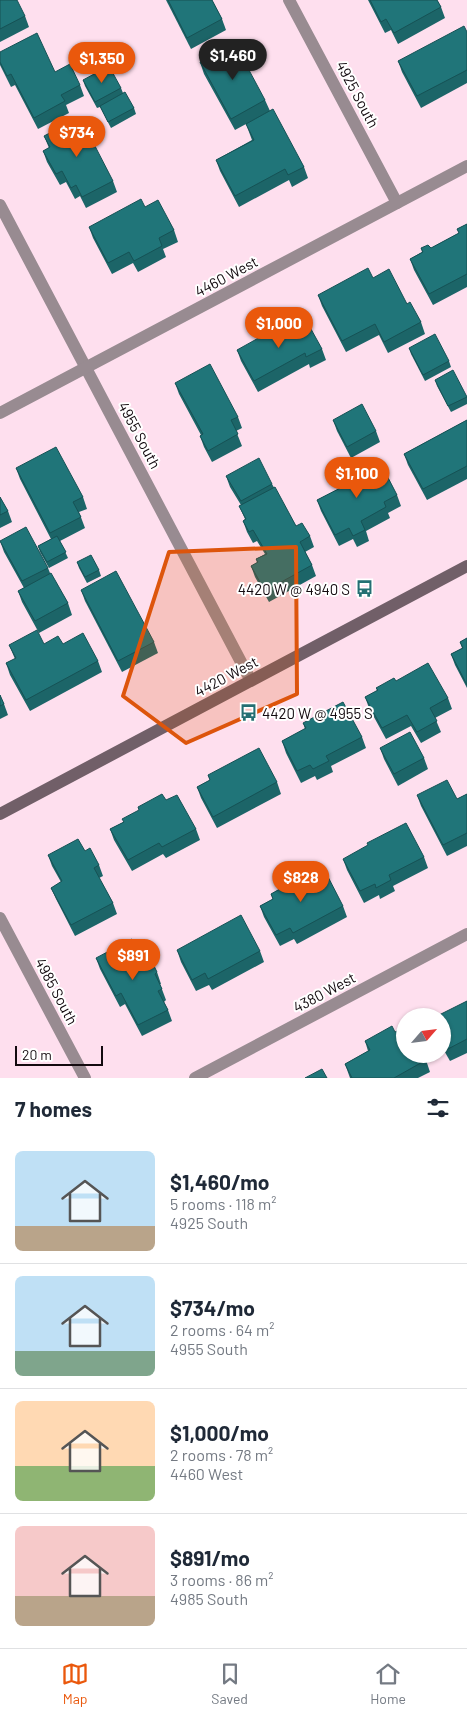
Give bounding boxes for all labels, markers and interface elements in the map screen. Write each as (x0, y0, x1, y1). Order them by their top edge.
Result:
pin: $1,460 (192, 38, 274, 81)
pin: $1,350 (61, 42, 143, 84)
text: $1,460 (210, 45, 256, 64)
text: $1,350 (79, 48, 125, 67)
street label: 4925 South (333, 57, 383, 131)
pin: $734 (47, 116, 107, 158)
text: $734 (59, 122, 95, 141)
street label: 4460 West (191, 252, 261, 300)
pin: $1,000 (238, 306, 320, 349)
text: $1,000 (256, 313, 302, 332)
street label: 4955 South (115, 399, 165, 471)
pin: $1,100 (316, 456, 398, 499)
text: $1,100 (336, 463, 378, 482)
bus stop icon: 4420 W @ 4940 S (354, 579, 374, 599)
place label: 4420 W @ 4940 S (238, 580, 350, 598)
street label: 4420 West (191, 652, 261, 700)
bus stop icon: 4420 W @ 4955 S (238, 703, 258, 723)
place label: 4420 W @ 4955 S (262, 704, 373, 722)
pin: $828 (271, 860, 331, 903)
text: $828 (283, 867, 319, 886)
pin: $891 (103, 938, 163, 981)
text: $891 (117, 945, 149, 964)
street label: 4985 South (32, 954, 82, 1028)
street label: 4380 West (290, 968, 358, 1016)
north arrow (396, 1008, 451, 1062)
map controls (396, 1008, 451, 1063)
scale bar (15, 1043, 102, 1066)
text: 20 m (22, 1046, 52, 1063)
icon: filters (424, 1094, 452, 1122)
text: 7 homes (15, 1096, 92, 1121)
text: $1,460/mo (170, 1169, 269, 1194)
icon: home (55, 1171, 115, 1231)
text: 5 rooms · 118 m² (170, 1194, 277, 1213)
text: 4925 South (170, 1213, 248, 1232)
text: $734/mo (170, 1295, 255, 1320)
icon: home (55, 1296, 115, 1356)
text: 2 rooms · 64 m² (170, 1320, 274, 1339)
text: 4955 South (170, 1339, 248, 1358)
text: $1,000/mo (170, 1420, 269, 1445)
icon: home (55, 1421, 115, 1481)
text: 2 rooms · 78 m² (170, 1445, 273, 1464)
text: 4460 West (170, 1464, 243, 1483)
text: $891/mo (170, 1545, 250, 1570)
icon: home (55, 1546, 115, 1606)
text: 3 rooms · 86 m² (170, 1570, 274, 1589)
text: 4985 South (170, 1589, 248, 1608)
tab: Map (61, 1660, 89, 1707)
tab: Saved (211, 1660, 248, 1707)
tab: Home (370, 1660, 406, 1707)

